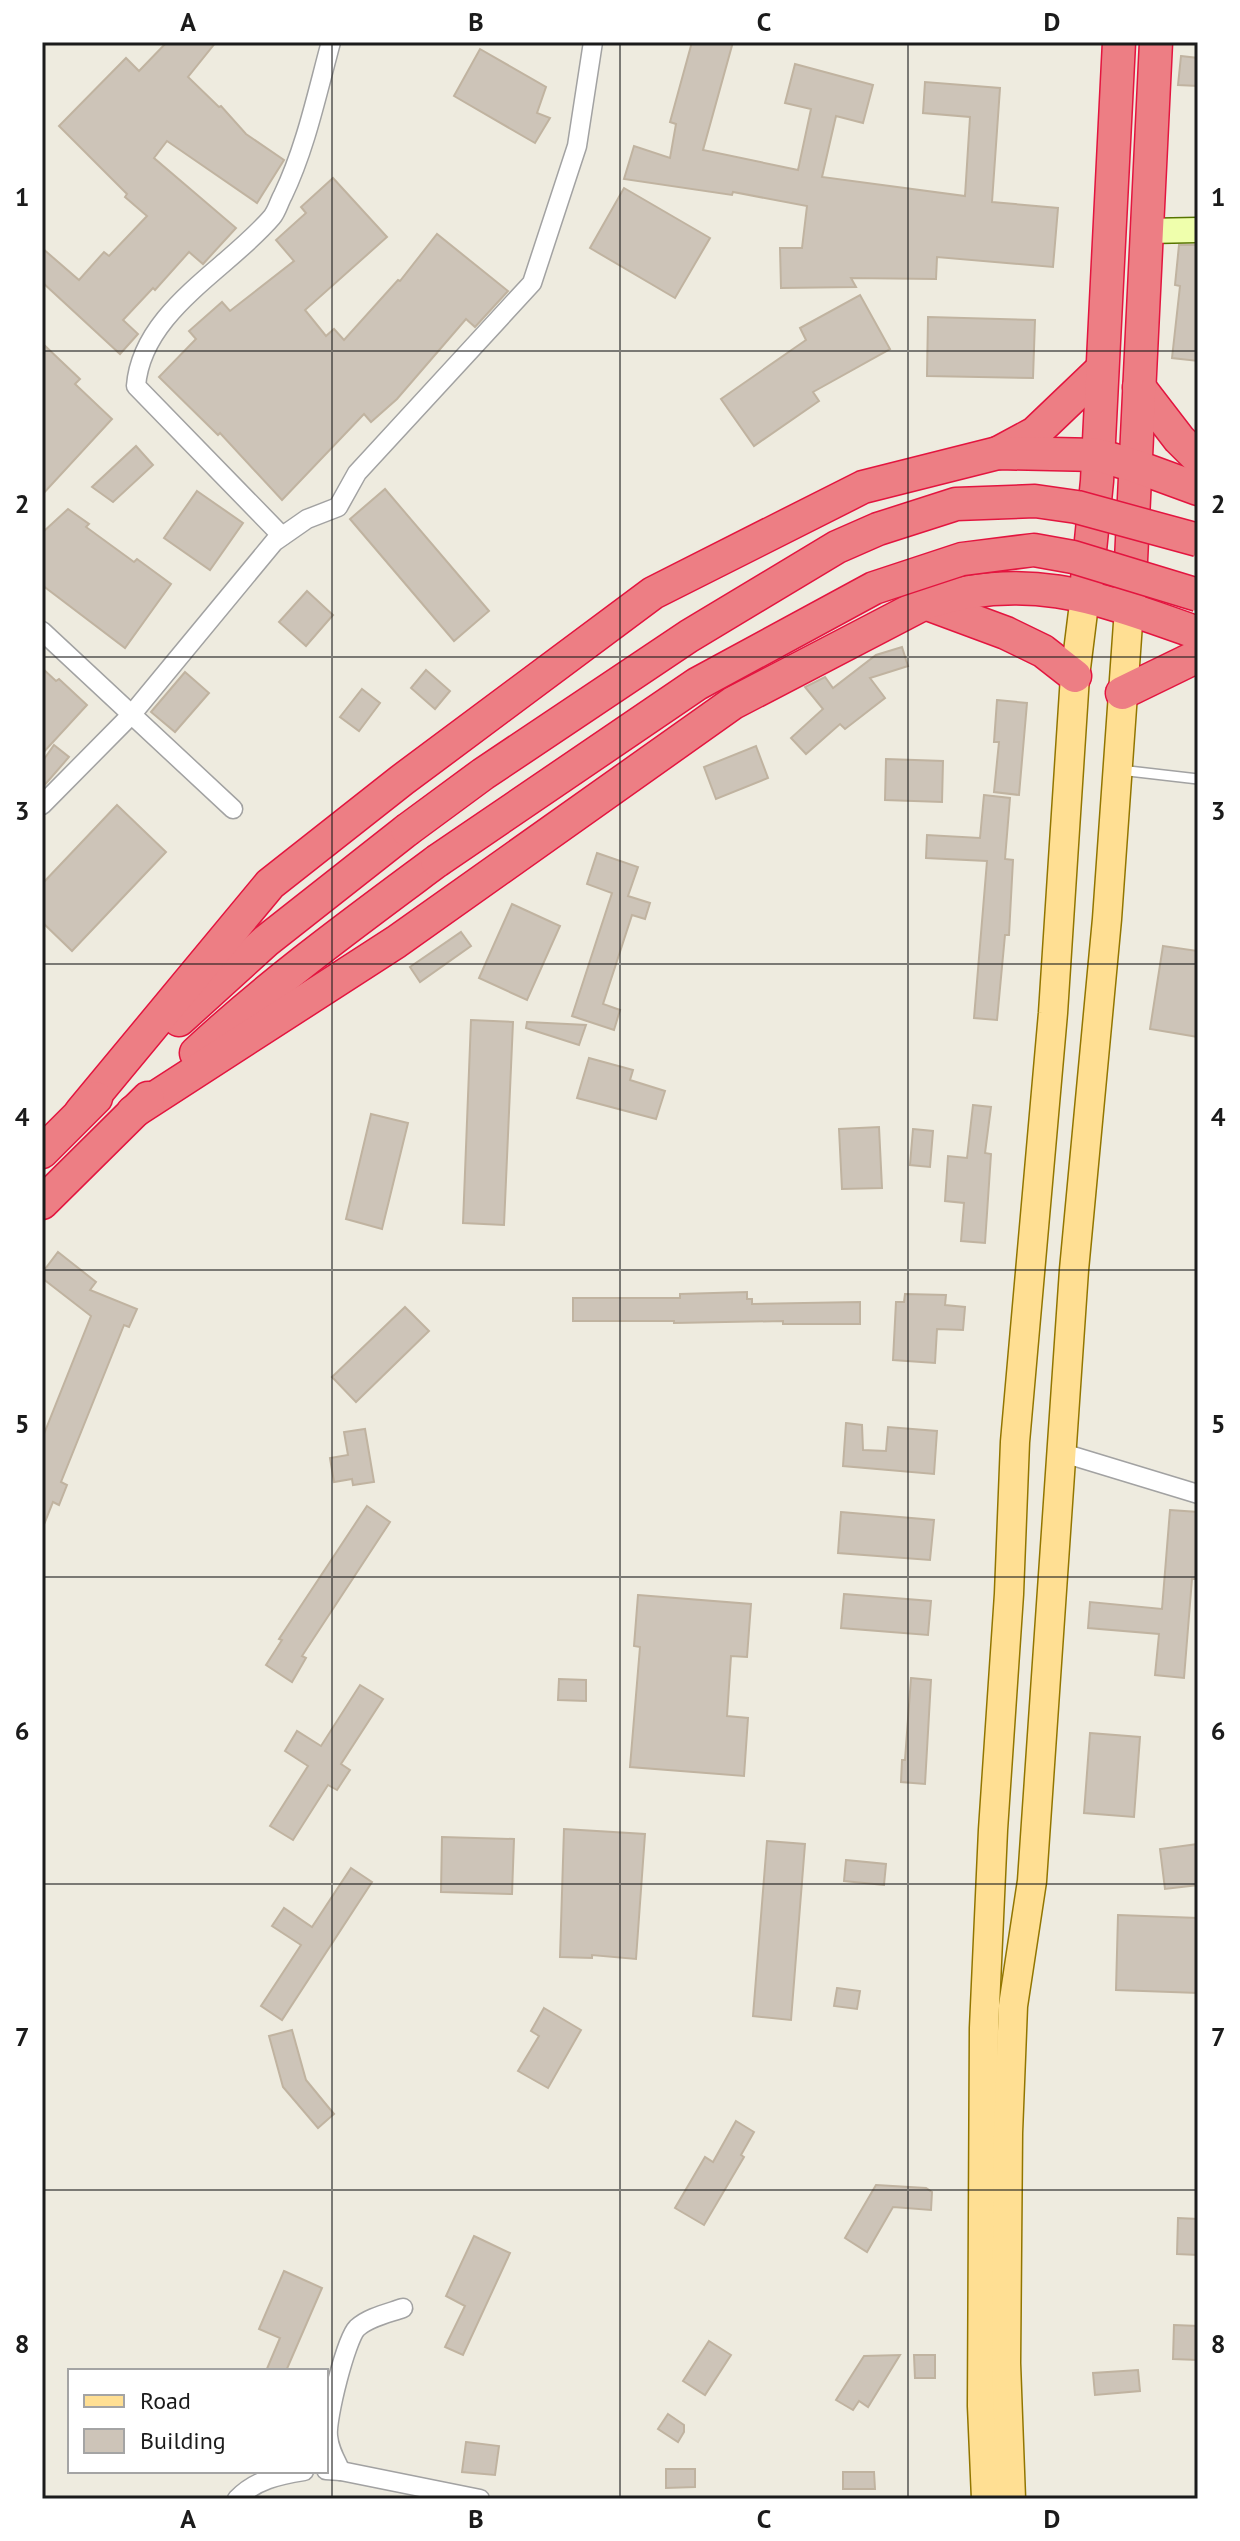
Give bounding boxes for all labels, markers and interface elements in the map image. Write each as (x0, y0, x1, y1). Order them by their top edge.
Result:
text: A (180, 5, 196, 38)
text: B (468, 5, 484, 38)
text: C (757, 5, 771, 38)
text: D (1044, 5, 1060, 38)
text: 1 (15, 180, 29, 213)
text: 1 (1211, 180, 1225, 213)
text: 2 (15, 487, 29, 520)
text: 2 (1211, 487, 1225, 520)
text: 3 (15, 794, 29, 827)
text: 3 (1211, 794, 1225, 827)
text: 4 (15, 1100, 30, 1133)
text: 4 (1211, 1100, 1226, 1133)
text: 5 (15, 1407, 29, 1440)
text: 5 (1211, 1407, 1225, 1440)
text: 6 (15, 1714, 29, 1747)
text: 6 (1211, 1714, 1225, 1747)
text: 7 (15, 2020, 29, 2053)
text: 7 (1211, 2020, 1225, 2053)
text: 8 (15, 2327, 29, 2360)
text: 8 (1211, 2327, 1225, 2360)
legend (68, 2369, 328, 2473)
text: Road (140, 2385, 191, 2416)
text: Building (140, 2425, 226, 2456)
text: A (180, 2502, 196, 2535)
text: B (468, 2502, 484, 2535)
text: C (757, 2502, 771, 2535)
text: D (1044, 2502, 1060, 2535)

